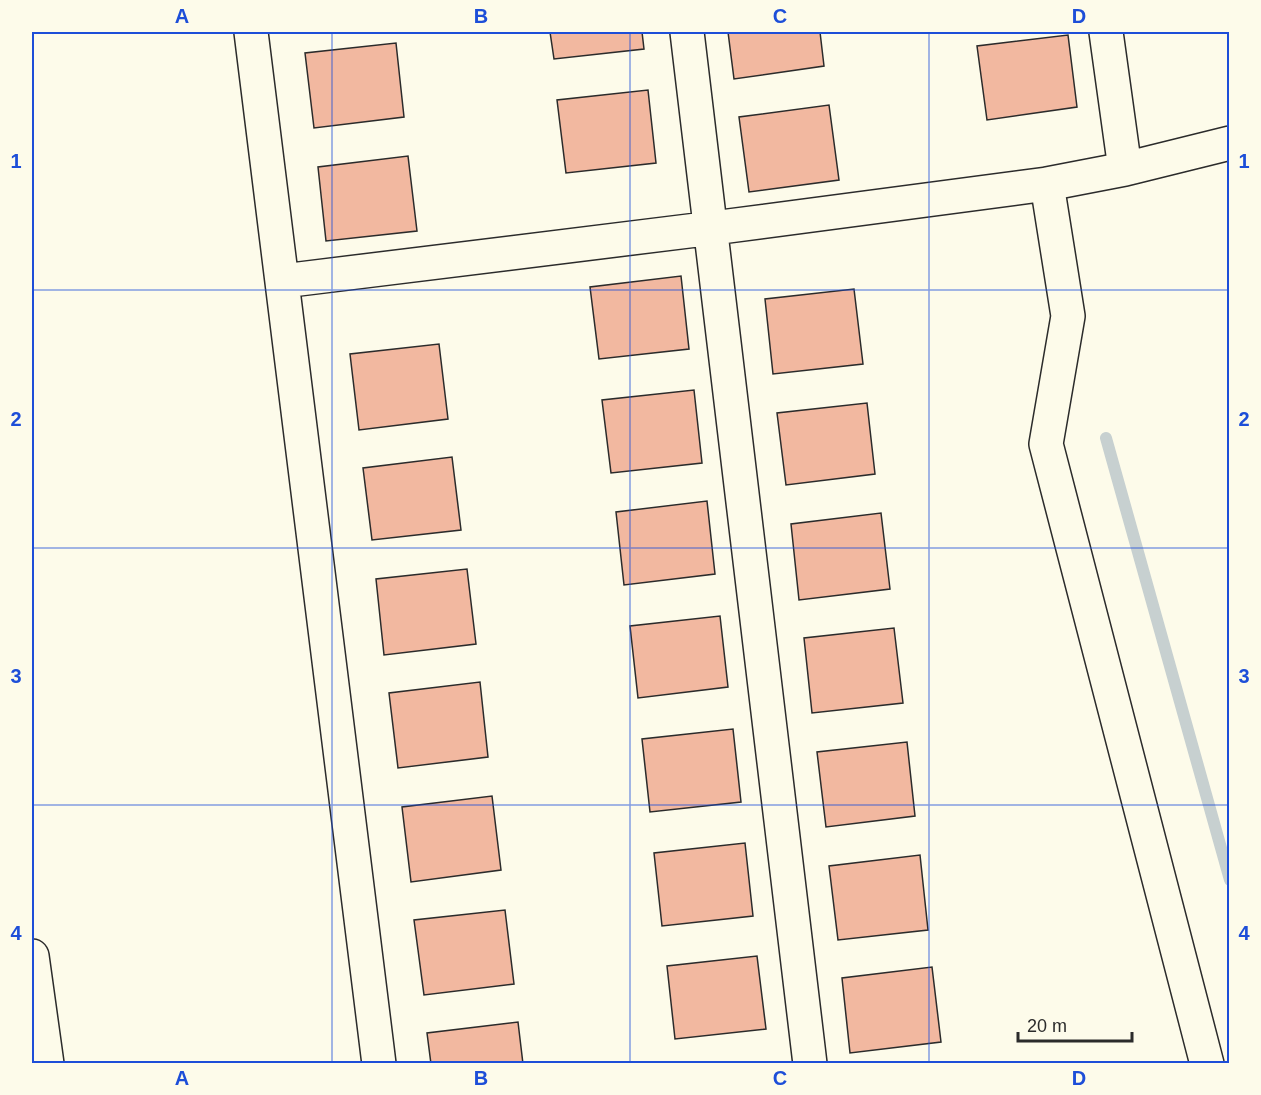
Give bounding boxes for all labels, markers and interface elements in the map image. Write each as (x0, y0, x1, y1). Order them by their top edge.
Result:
text: A (175, 5, 189, 27)
text: B (474, 5, 488, 27)
text: C (773, 5, 787, 27)
text: D (1072, 5, 1086, 27)
text: 1 (10, 150, 22, 172)
text: 1 (1238, 150, 1250, 172)
text: 2 (10, 408, 22, 430)
text: 2 (1238, 408, 1250, 430)
text: 3 (10, 665, 22, 687)
text: 3 (1238, 665, 1250, 687)
text: 4 (10, 922, 22, 944)
text: 4 (1238, 922, 1250, 944)
scale bar (1018, 1005, 1132, 1043)
text: 20 m (1027, 1016, 1067, 1036)
text: A (175, 1067, 189, 1089)
text: B (474, 1067, 488, 1089)
text: C (773, 1067, 787, 1089)
text: D (1072, 1067, 1086, 1089)

